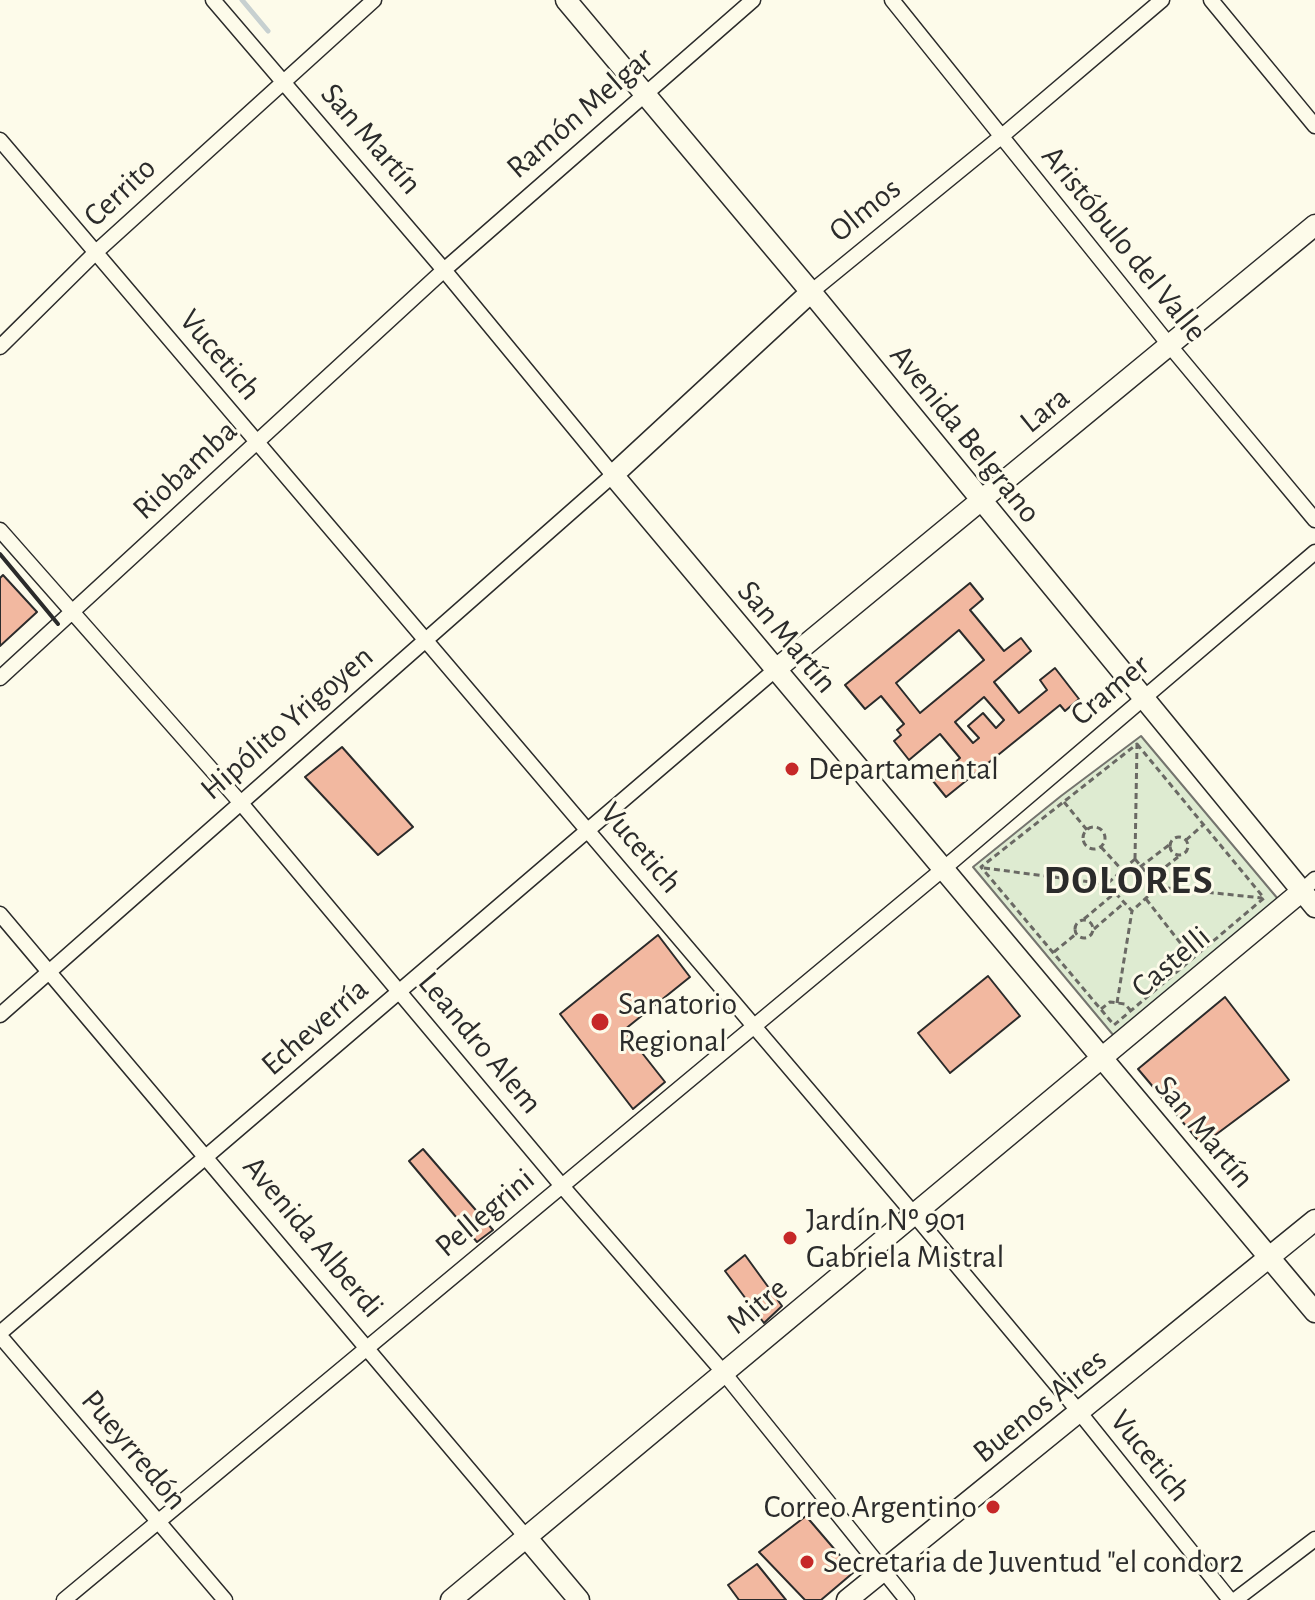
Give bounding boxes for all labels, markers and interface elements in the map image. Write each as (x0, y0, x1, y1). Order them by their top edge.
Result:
street label: Ramón Melgar (499, 39, 661, 187)
street label: San Martín (312, 75, 430, 203)
street label: Aristóbulo del Valle (1033, 138, 1215, 350)
street label: Cerrito (76, 149, 164, 235)
street label: Olmos (821, 169, 909, 251)
street label: Vucetich (171, 302, 269, 408)
street label: Avenida Belgrano (881, 337, 1049, 531)
street label: Lara (1012, 379, 1078, 441)
street label: Riobamba (125, 412, 245, 528)
street label: San Martín (729, 573, 845, 701)
street label: Hipólito Yrigoyen (193, 638, 381, 808)
street label: Cramer (1063, 646, 1157, 734)
place label: Departamental (808, 750, 999, 788)
marker: Departamental (783, 760, 801, 778)
street label: Vucetich (592, 795, 690, 901)
district label: DOLORES (1043, 857, 1215, 905)
street label: Castelli (1124, 918, 1218, 1006)
street label: Leandro Alem (410, 964, 550, 1122)
street label: Echeverría (254, 970, 376, 1084)
place label: Sanatorio Regional (618, 985, 737, 1060)
marker: Sanatorio Regional (589, 1011, 611, 1033)
street label: San Martín (1146, 1068, 1262, 1196)
street label: Avenida Alberdi (234, 1148, 392, 1326)
street label: Pellegrini (427, 1160, 543, 1266)
place label: Jardín Nº 901 Gabriela Mistral (806, 1201, 1004, 1276)
marker: Jardín Nº 901 Gabriela Mistral (781, 1229, 799, 1247)
street label: Mitre (719, 1269, 795, 1343)
street label: Buenos Aires (965, 1341, 1115, 1471)
street label: Pueyrredón (73, 1382, 195, 1518)
street label: Vucetich (1101, 1402, 1199, 1510)
place label: Correo Argentino (764, 1488, 977, 1526)
marker: Correo Argentino (984, 1498, 1002, 1516)
place label: Secretaria de Juventud "el condor2 (823, 1543, 1244, 1581)
marker: Secretaria de Juventud "el condor2 (798, 1553, 816, 1571)

